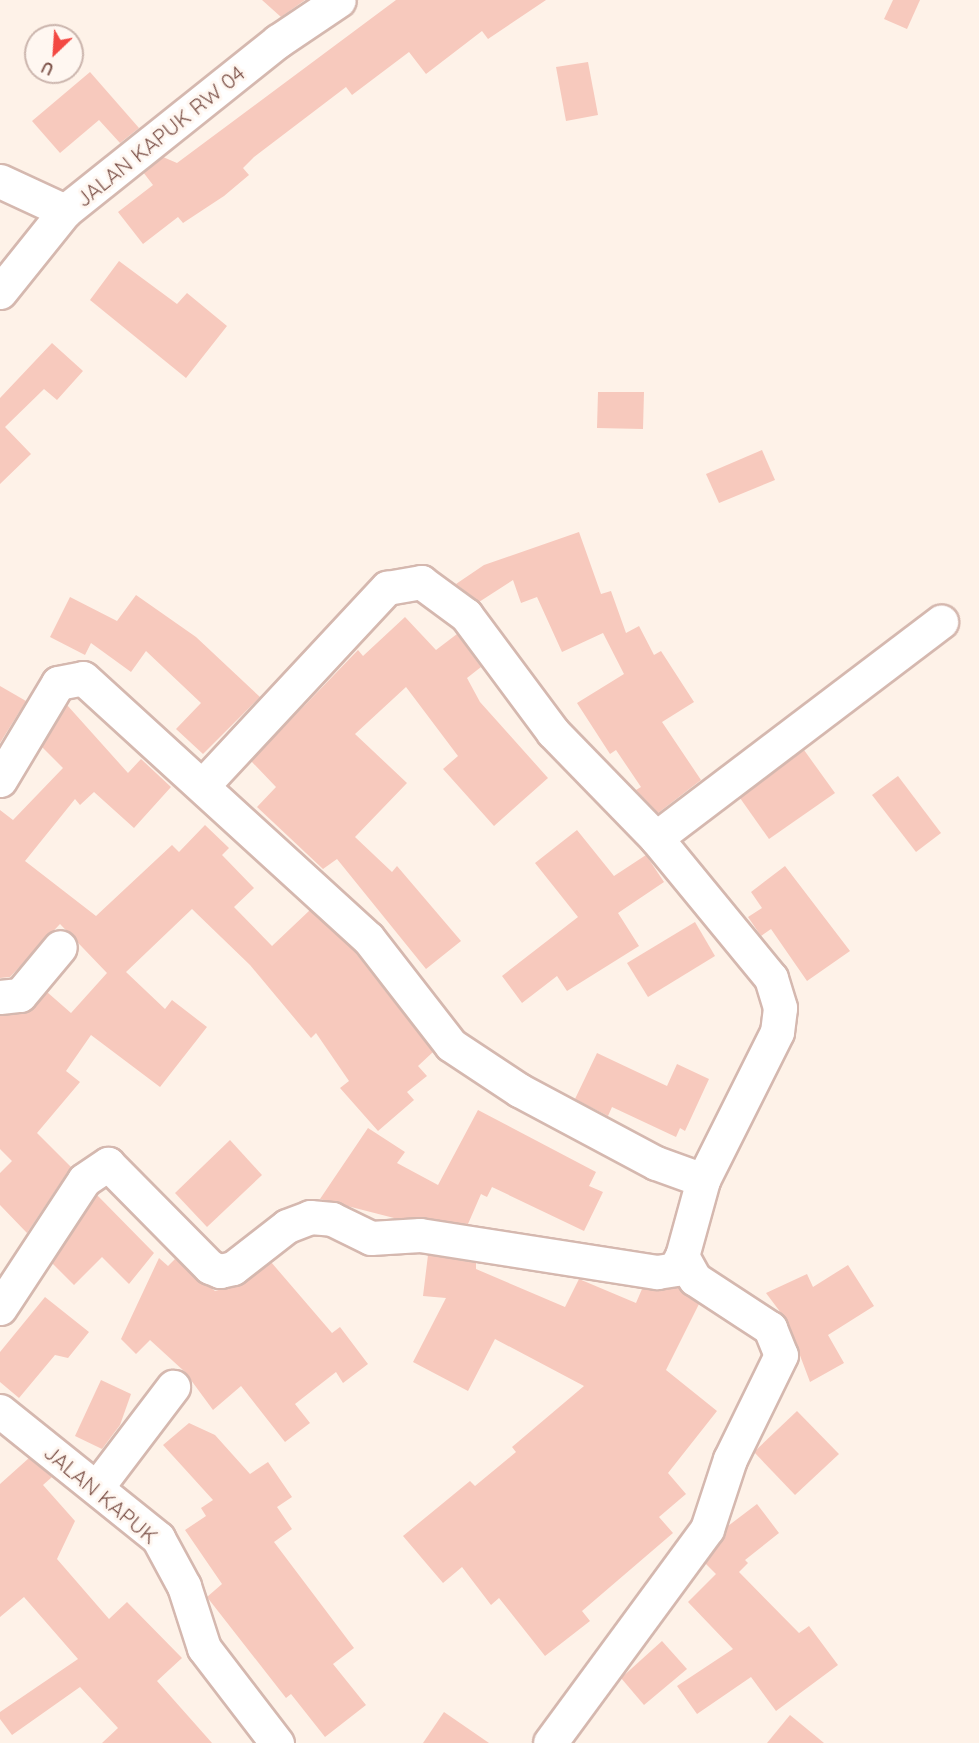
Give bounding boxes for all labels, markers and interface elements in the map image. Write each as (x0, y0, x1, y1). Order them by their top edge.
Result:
north arrow (24, 24, 84, 84)
text: U (38, 57, 57, 80)
street label: JALAN KAPUK RW 04 (71, 60, 249, 212)
street label: JALAN KAPUK (39, 1439, 163, 1549)

